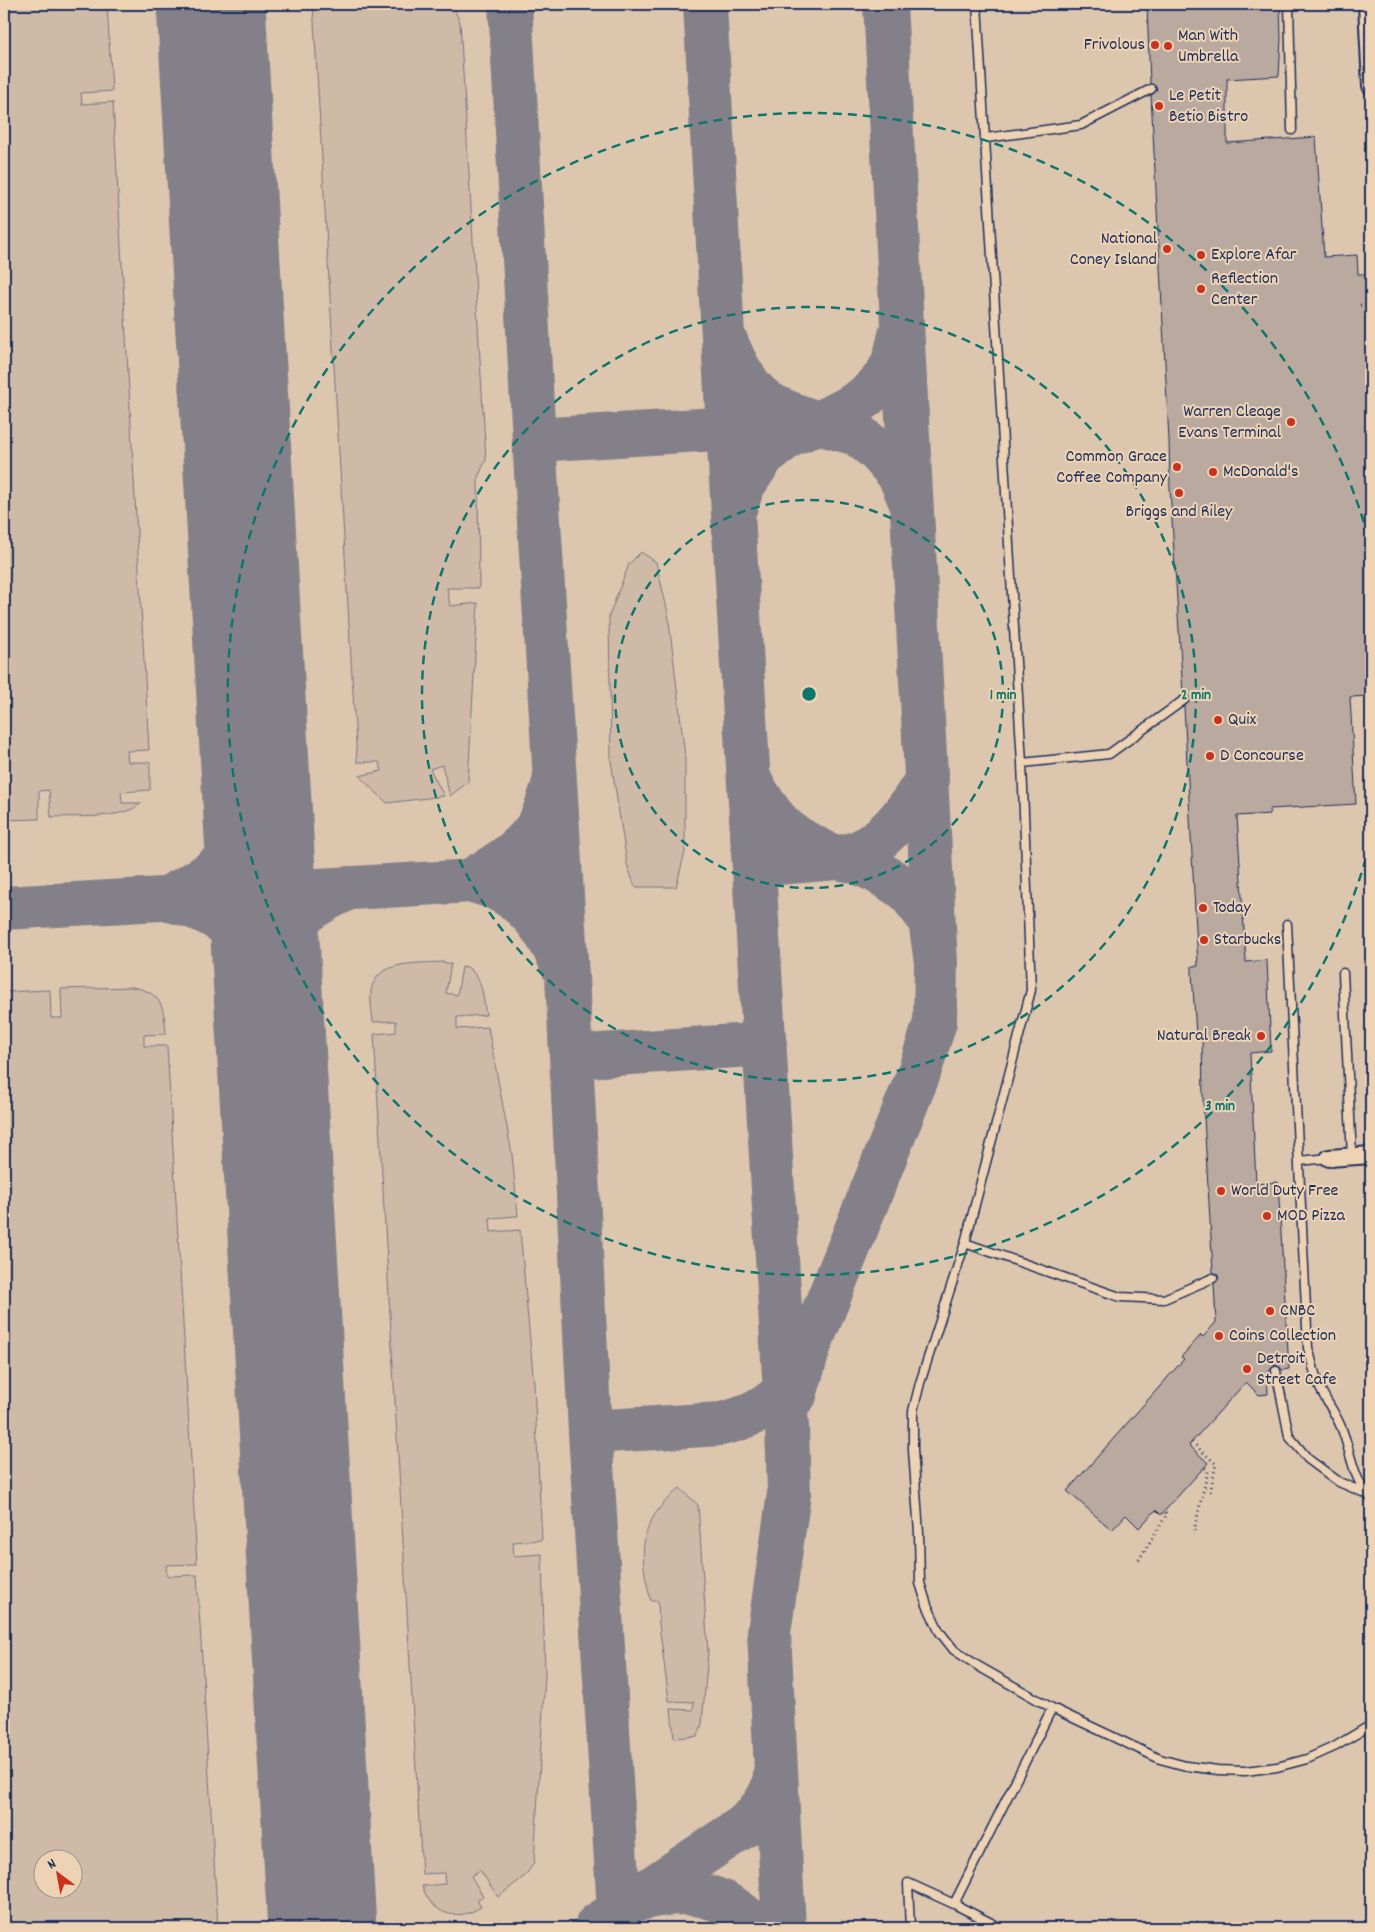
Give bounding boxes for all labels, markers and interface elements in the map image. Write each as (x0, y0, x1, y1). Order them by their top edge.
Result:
place label: Man With Umbrella (1178, 24, 1239, 70)
place label: Frivolous (1084, 33, 1145, 58)
marker: Frivolous (1149, 39, 1161, 51)
marker: Man With Umbrella (1162, 40, 1174, 52)
place label: Le Petit Betio Bistro (1169, 84, 1248, 130)
marker: Le Petit Betio Bistro (1153, 100, 1165, 112)
place label: National Coney Island (1070, 227, 1158, 273)
marker: National Coney Island (1161, 243, 1173, 255)
place label: Explore Afar (1211, 243, 1297, 268)
marker: Explore Afar (1195, 249, 1207, 261)
place label: Reflection Center (1211, 267, 1278, 313)
marker: Reflection Center (1195, 283, 1207, 295)
place label: Warren Cleage Evans Terminal (1178, 400, 1282, 446)
marker: Warren Cleage Evans Terminal (1285, 416, 1297, 428)
place label: Common Grace Coffee Company (1056, 445, 1168, 491)
place label: McDonald's (1223, 460, 1299, 485)
marker: Common Grace Coffee Company (1171, 461, 1183, 473)
marker: McDonald's (1207, 466, 1219, 478)
marker: Briggs and Riley (1173, 487, 1185, 499)
place label: Briggs and Riley (1126, 500, 1233, 525)
centre of rings (800, 685, 818, 703)
text: 1 min (990, 685, 1016, 707)
text: 2 min (1181, 685, 1211, 707)
place label: Quix (1228, 708, 1257, 733)
marker: Quix (1212, 714, 1224, 726)
place label: D Concourse (1220, 744, 1304, 769)
marker: D Concourse (1204, 750, 1216, 762)
place label: Today (1213, 896, 1251, 921)
marker: Today (1197, 902, 1209, 914)
place label: Starbucks (1214, 928, 1281, 953)
marker: Starbucks (1198, 934, 1210, 946)
place label: Natural Break (1157, 1024, 1251, 1049)
marker: Natural Break (1255, 1030, 1267, 1042)
text: 3 min (1205, 1096, 1235, 1118)
place label: World Duty Free (1231, 1179, 1339, 1204)
marker: World Duty Free (1215, 1185, 1227, 1197)
place label: MOD Pizza (1277, 1204, 1345, 1229)
marker: MOD Pizza (1261, 1210, 1273, 1222)
place label: CNBC (1280, 1299, 1315, 1324)
marker: CNBC (1264, 1305, 1276, 1317)
place label: Coins Collection (1229, 1324, 1336, 1349)
marker: Coins Collection (1213, 1330, 1225, 1342)
place label: Detroit Street Cafe (1257, 1347, 1337, 1393)
marker: Detroit Street Cafe (1241, 1363, 1253, 1375)
north arrow (32, 1850, 82, 1900)
text: N (44, 1854, 60, 1875)

